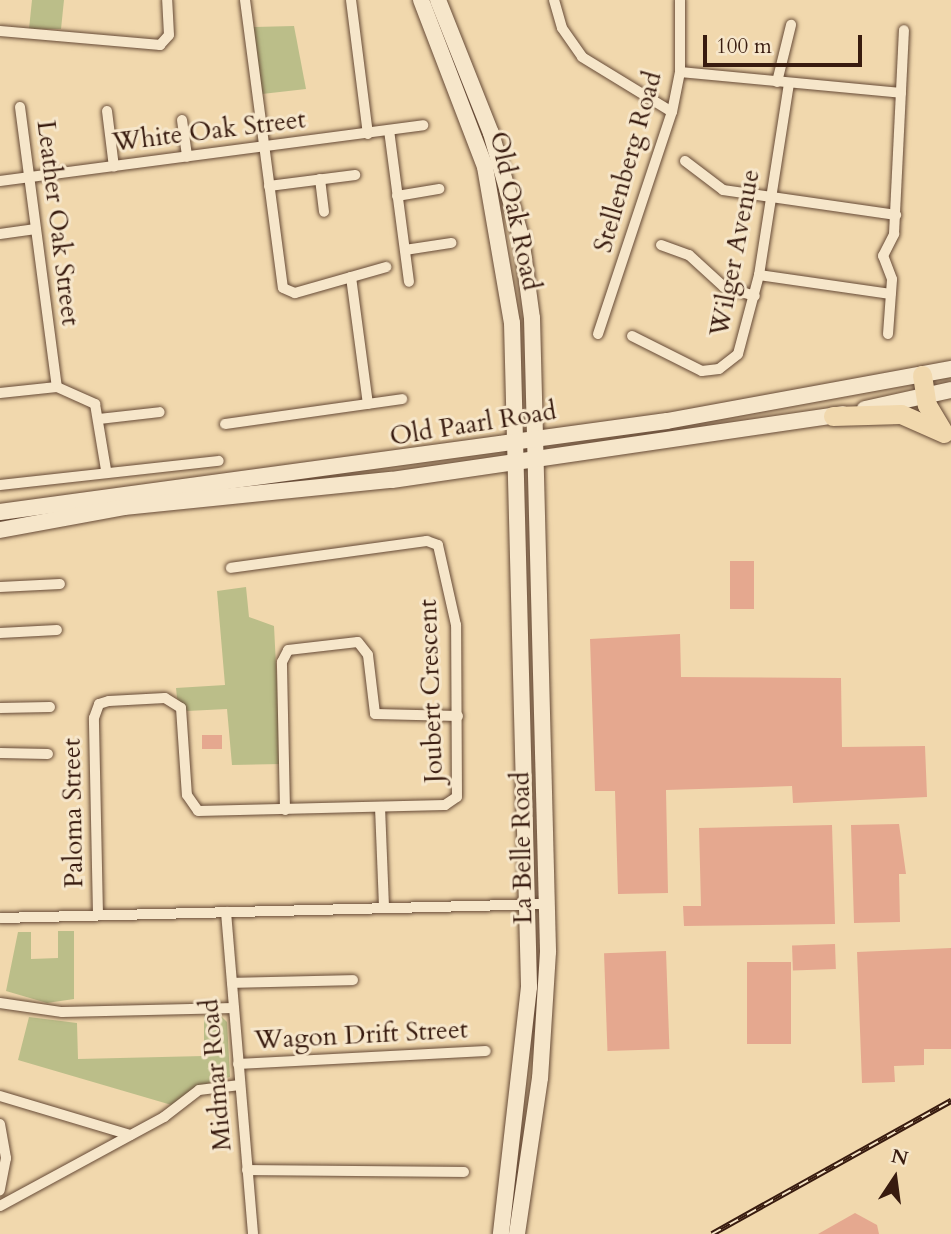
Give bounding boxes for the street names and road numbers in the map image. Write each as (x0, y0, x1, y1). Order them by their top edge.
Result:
street label: Stellenberg Road (587, 68, 669, 256)
street label: White Oak Street (111, 104, 307, 158)
street label: Leather Oak Street (30, 119, 86, 327)
street label: Old Oak Road (483, 129, 547, 293)
street label: Wilger Avenue (703, 167, 767, 339)
street label: Old Paarl Road (388, 395, 558, 453)
street label: Joubert Crescent (412, 598, 450, 784)
street label: Paloma Street (56, 738, 90, 888)
street label: La Belle Road (505, 771, 539, 925)
street label: Midmar Road (194, 998, 238, 1152)
street label: Wagon Drift Street (253, 1014, 469, 1056)

